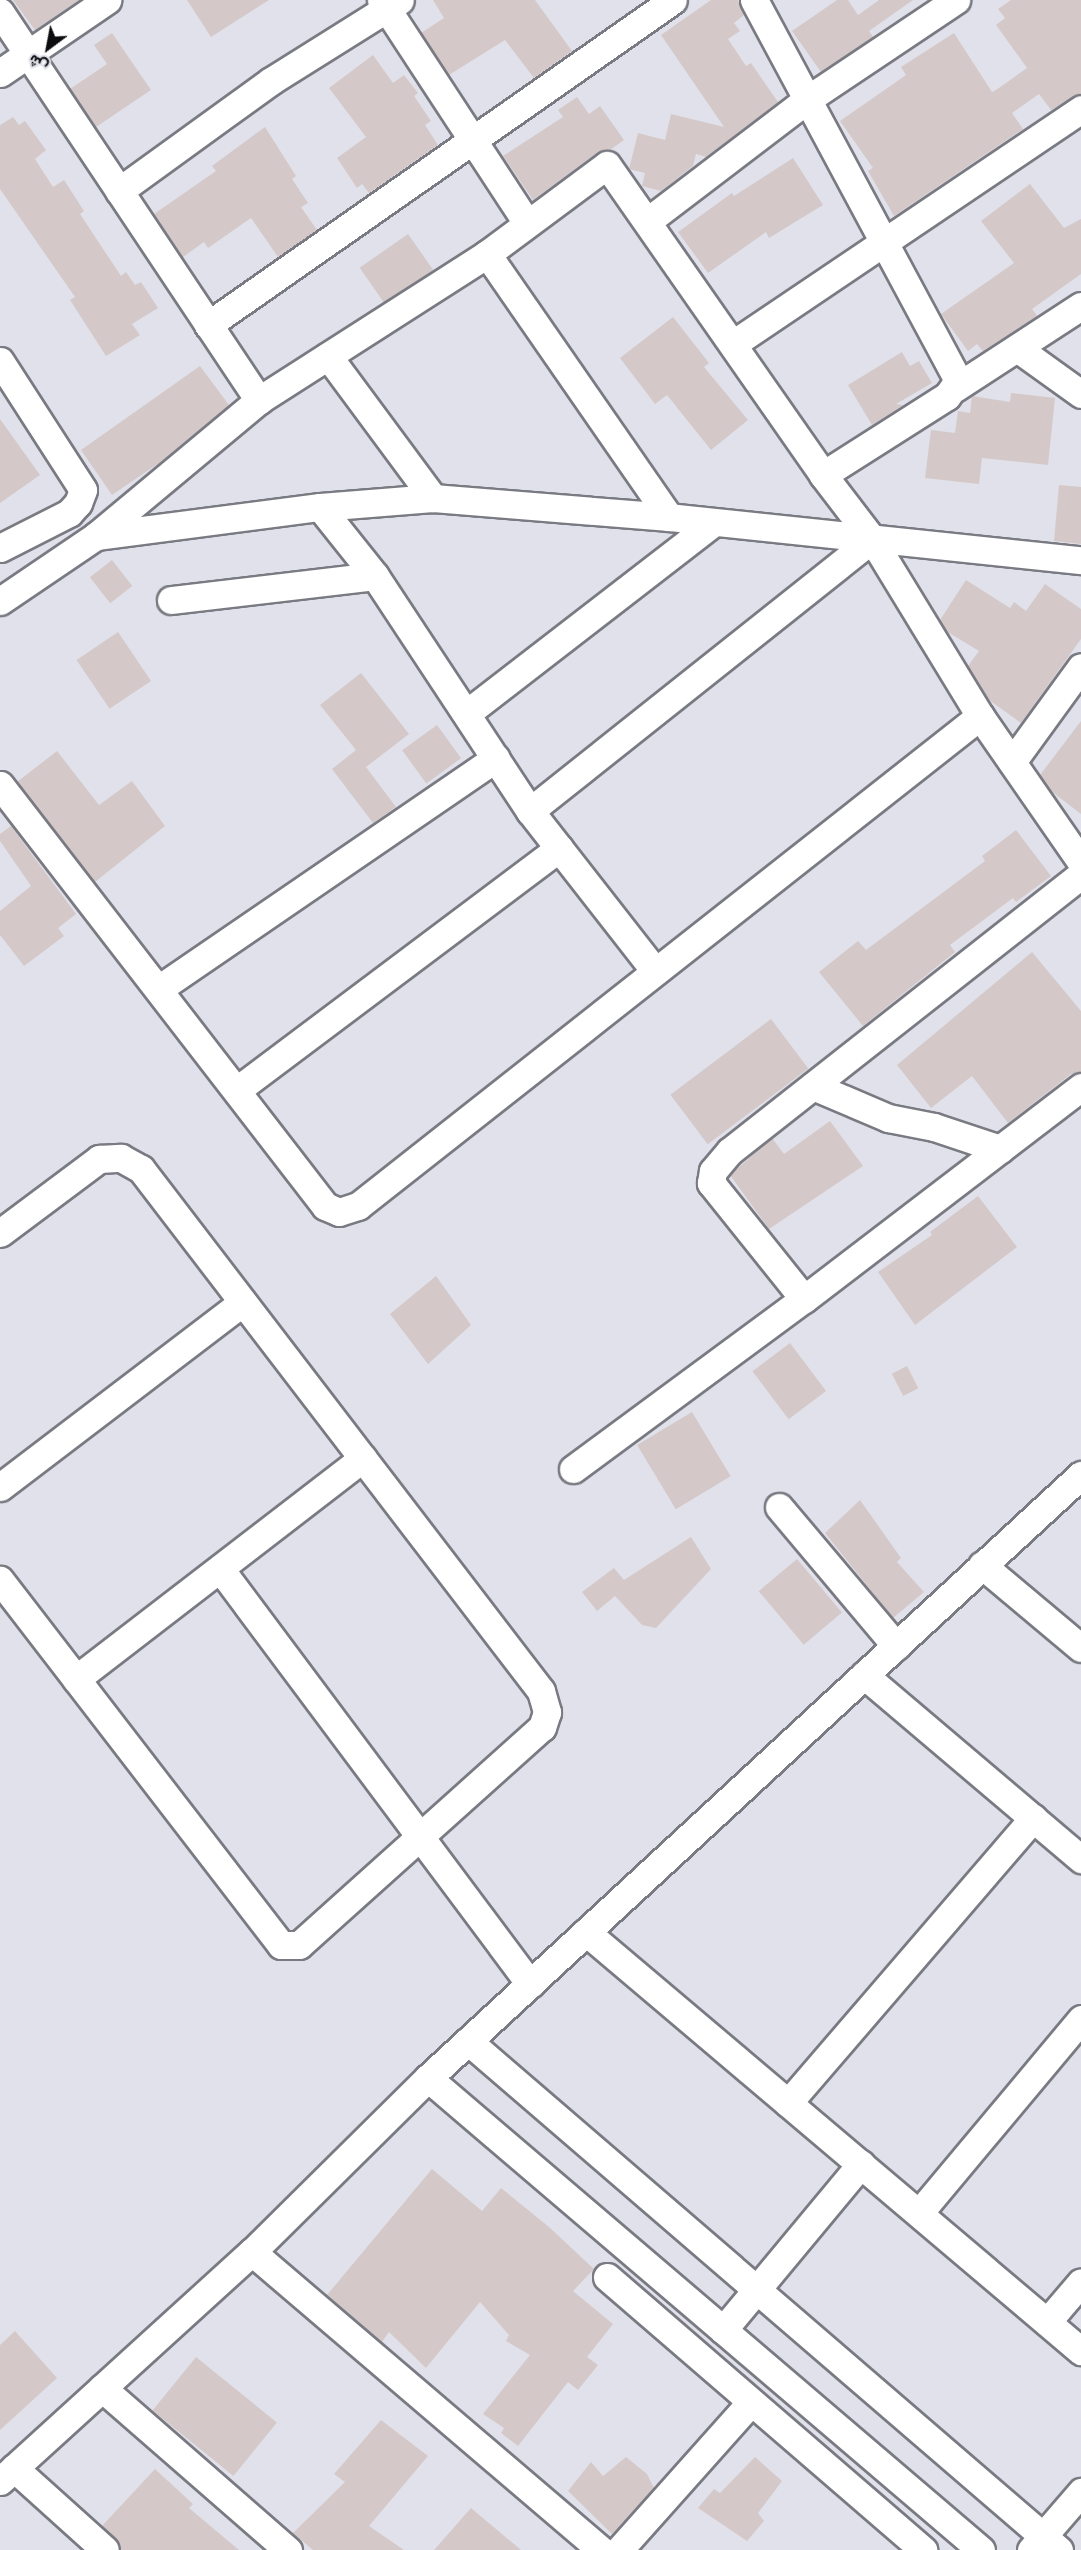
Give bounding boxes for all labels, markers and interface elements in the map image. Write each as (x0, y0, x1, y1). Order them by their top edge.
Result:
north arrow (18, 18, 78, 78)
text: ش (25, 51, 51, 77)

